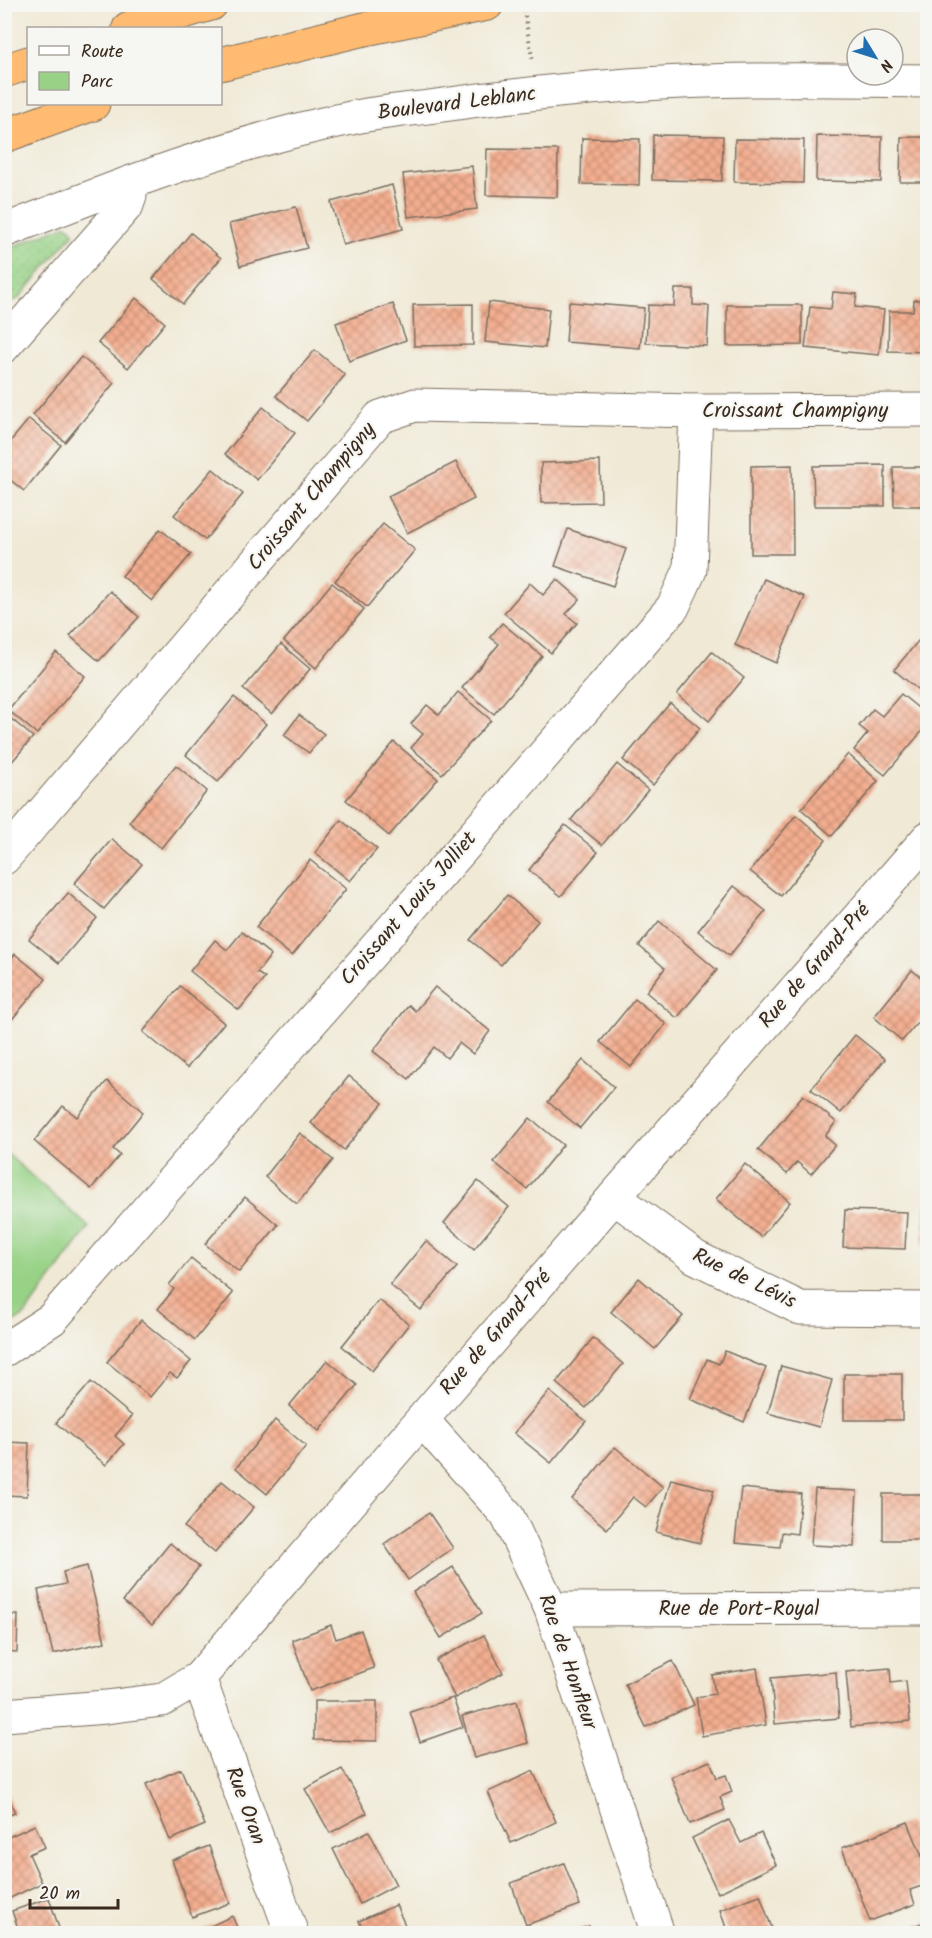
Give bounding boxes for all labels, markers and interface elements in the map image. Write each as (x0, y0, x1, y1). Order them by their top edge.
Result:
legend (27, 27, 222, 105)
north arrow (845, 27, 905, 87)
text: Route (81, 38, 123, 67)
text: N (873, 54, 899, 77)
text: Parc (81, 68, 113, 97)
street label: Boulevard Leblanc (376, 78, 538, 130)
street label: Croissant Champigny (702, 395, 888, 428)
street label: Croissant Champigny (240, 415, 385, 579)
street label: Croissant Louis Jolliet (333, 824, 486, 993)
street label: Rue de Grand-Pré (751, 895, 880, 1036)
street label: Rue de Lévis (686, 1240, 802, 1318)
street label: Rue de Grand-Pré (432, 1262, 561, 1403)
street label: Rue de Honfleur (528, 1590, 606, 1735)
street label: Rue de Port-Royal (659, 1593, 819, 1626)
street label: Rue Oran (216, 1762, 274, 1850)
scale bar (30, 1872, 118, 1910)
text: 20 m (39, 1880, 80, 1909)

